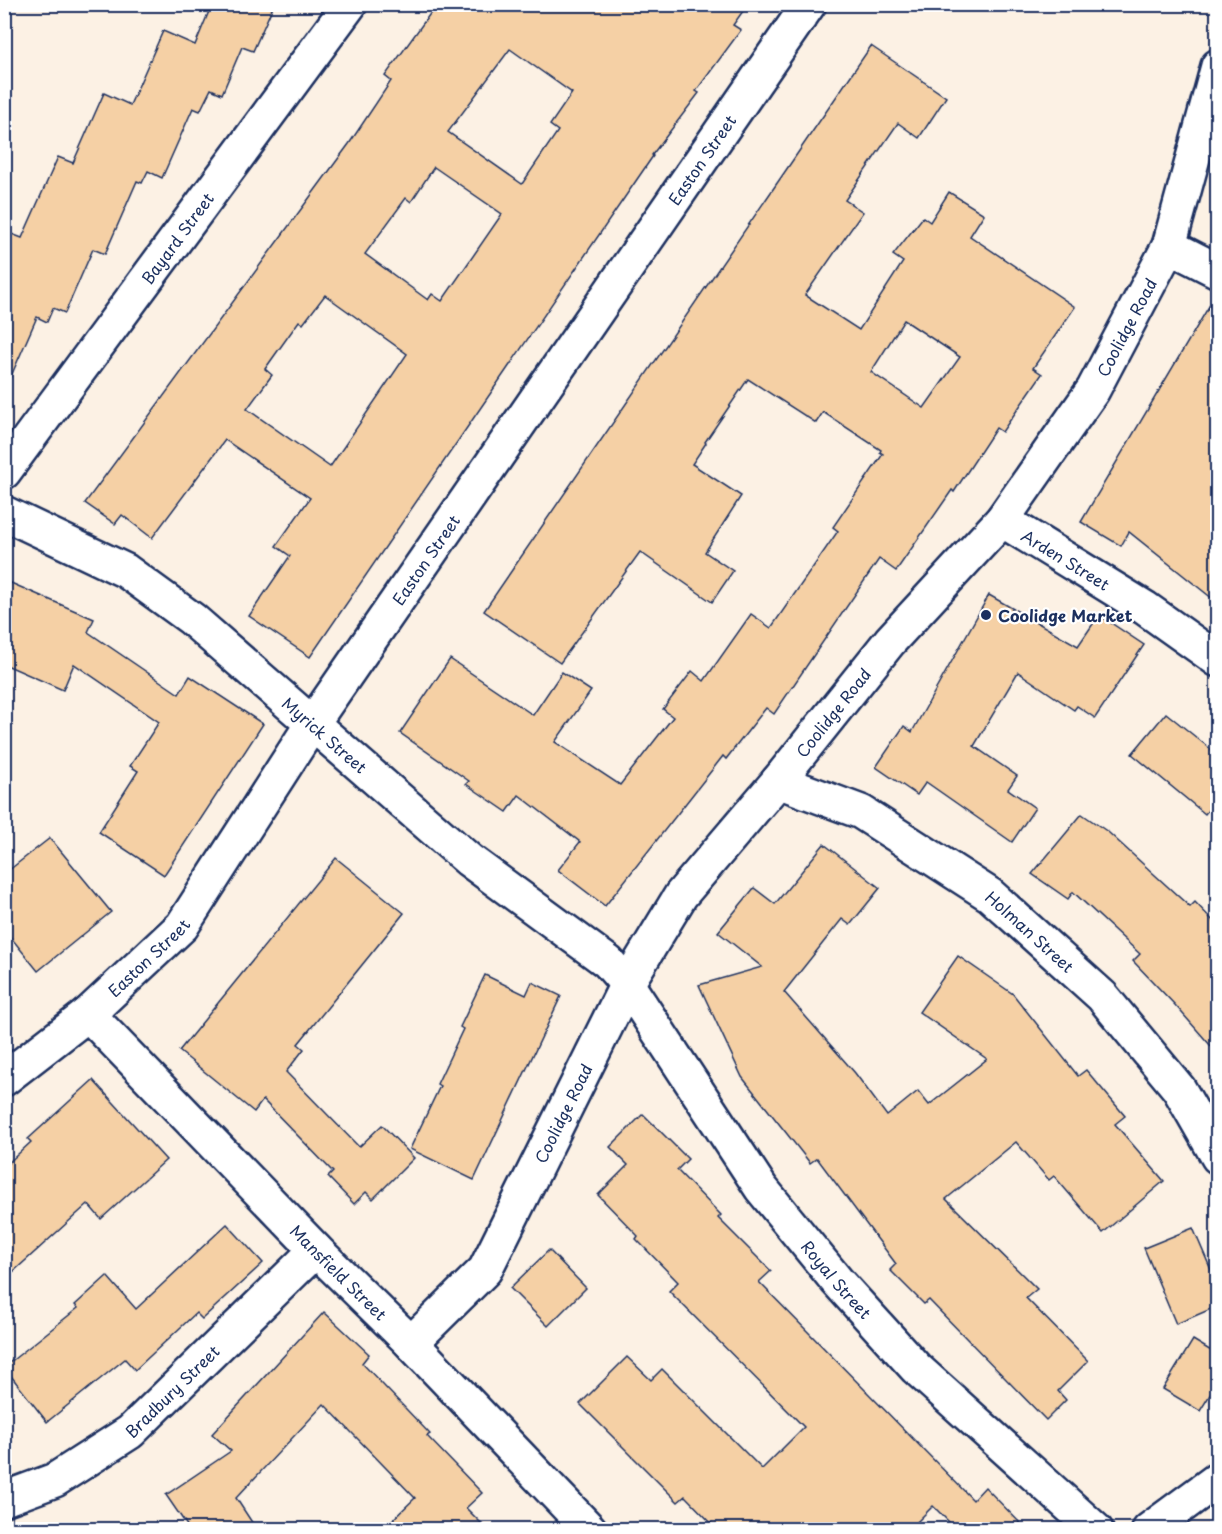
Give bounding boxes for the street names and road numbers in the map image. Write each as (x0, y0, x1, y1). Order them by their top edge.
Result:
street label: Easton Street (662, 109, 741, 210)
street label: Bayard Street (135, 187, 219, 289)
street label: Coolidge Road (1090, 274, 1162, 381)
street label: Easton Street (386, 509, 465, 609)
street label: Arden Street (1017, 523, 1115, 596)
street label: Coolidge Road (790, 663, 876, 762)
street label: Myrick Street (277, 691, 373, 779)
street label: Holman Street (981, 885, 1080, 978)
street label: Easton Street (102, 914, 196, 1002)
street label: Coolidge Road (528, 1059, 598, 1167)
street label: Mansfield Street (285, 1219, 393, 1326)
street label: Royal Street (796, 1235, 878, 1324)
street label: Bradbury Street (119, 1339, 225, 1443)

